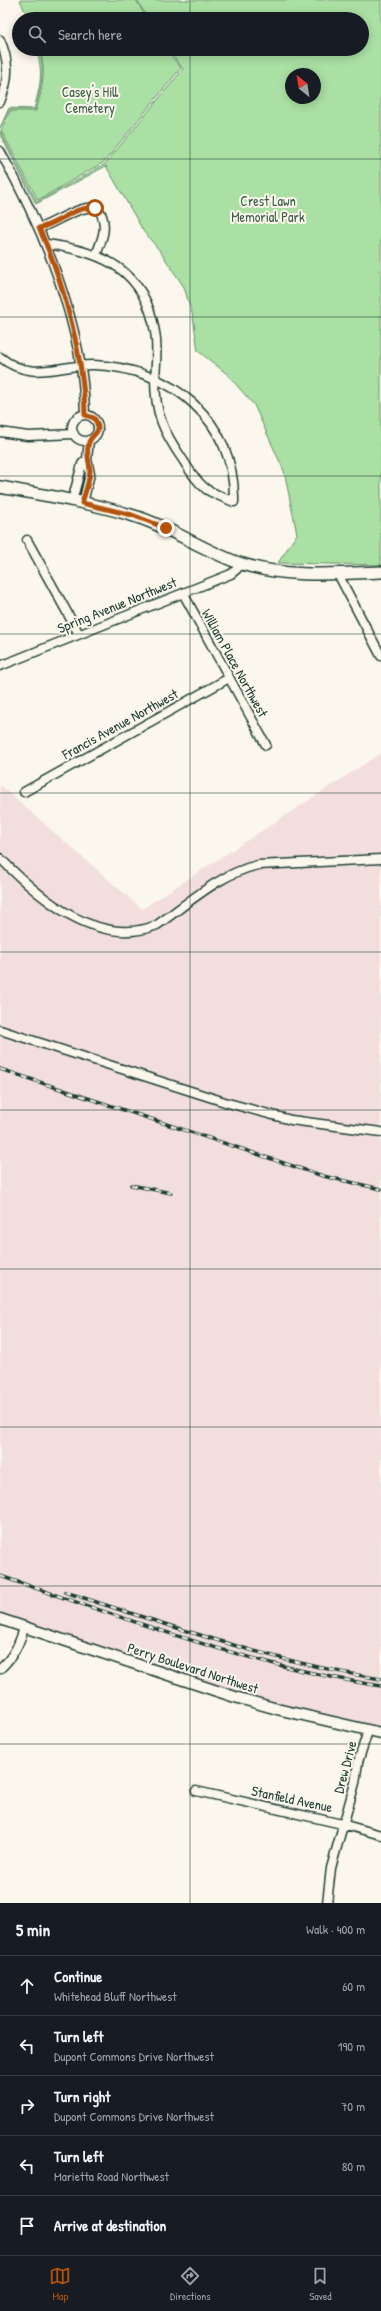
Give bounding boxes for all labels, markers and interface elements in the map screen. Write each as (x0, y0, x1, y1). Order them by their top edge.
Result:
search box (12, 12, 369, 56)
icon: search (26, 23, 48, 45)
text: Search here (58, 24, 122, 45)
north arrow (285, 68, 321, 104)
park label: Casey's Hill Cemetery (62, 82, 119, 118)
park label: Crest Lawn Memorial Park (231, 191, 305, 226)
route start (86, 199, 104, 217)
route end (157, 519, 175, 537)
street label: Spring Avenue Northwest (54, 572, 180, 638)
street label: William Place Northwest (198, 605, 273, 720)
street label: Francis Avenue Northwest (58, 684, 181, 764)
street label: Perry Boulevard Northwest (125, 1637, 261, 1699)
street label: Drew Drive (328, 1738, 361, 1795)
street label: Stanfield Avenue (250, 1781, 335, 1816)
text: 5 min (16, 1918, 50, 1941)
text: Walk · 400 m (306, 1920, 365, 1938)
text: Continue (54, 1966, 102, 1987)
icon: ahead (16, 1975, 38, 1997)
text: 60 m (342, 1977, 365, 1995)
text: Whitehead Bluff Northwest (54, 1987, 177, 2005)
text: Turn left (54, 2026, 104, 2047)
icon: left (16, 2035, 38, 2057)
text: 190 m (338, 2037, 365, 2055)
text: Dupont Commons Drive Northwest (54, 2047, 214, 2065)
text: Turn right (54, 2086, 110, 2107)
icon: right (16, 2095, 38, 2117)
text: 70 m (341, 2097, 365, 2115)
text: Dupont Commons Drive Northwest (54, 2107, 214, 2125)
text: Turn left (54, 2146, 104, 2167)
icon: left (16, 2155, 38, 2177)
text: 80 m (342, 2157, 365, 2175)
text: Marietta Road Northwest (54, 2167, 169, 2185)
icon: arrive (16, 2215, 38, 2237)
text: Arrive at destination (54, 2215, 166, 2236)
tab: Map (49, 2265, 71, 2303)
tab: Directions (170, 2265, 211, 2303)
tab: Saved (309, 2265, 332, 2303)

